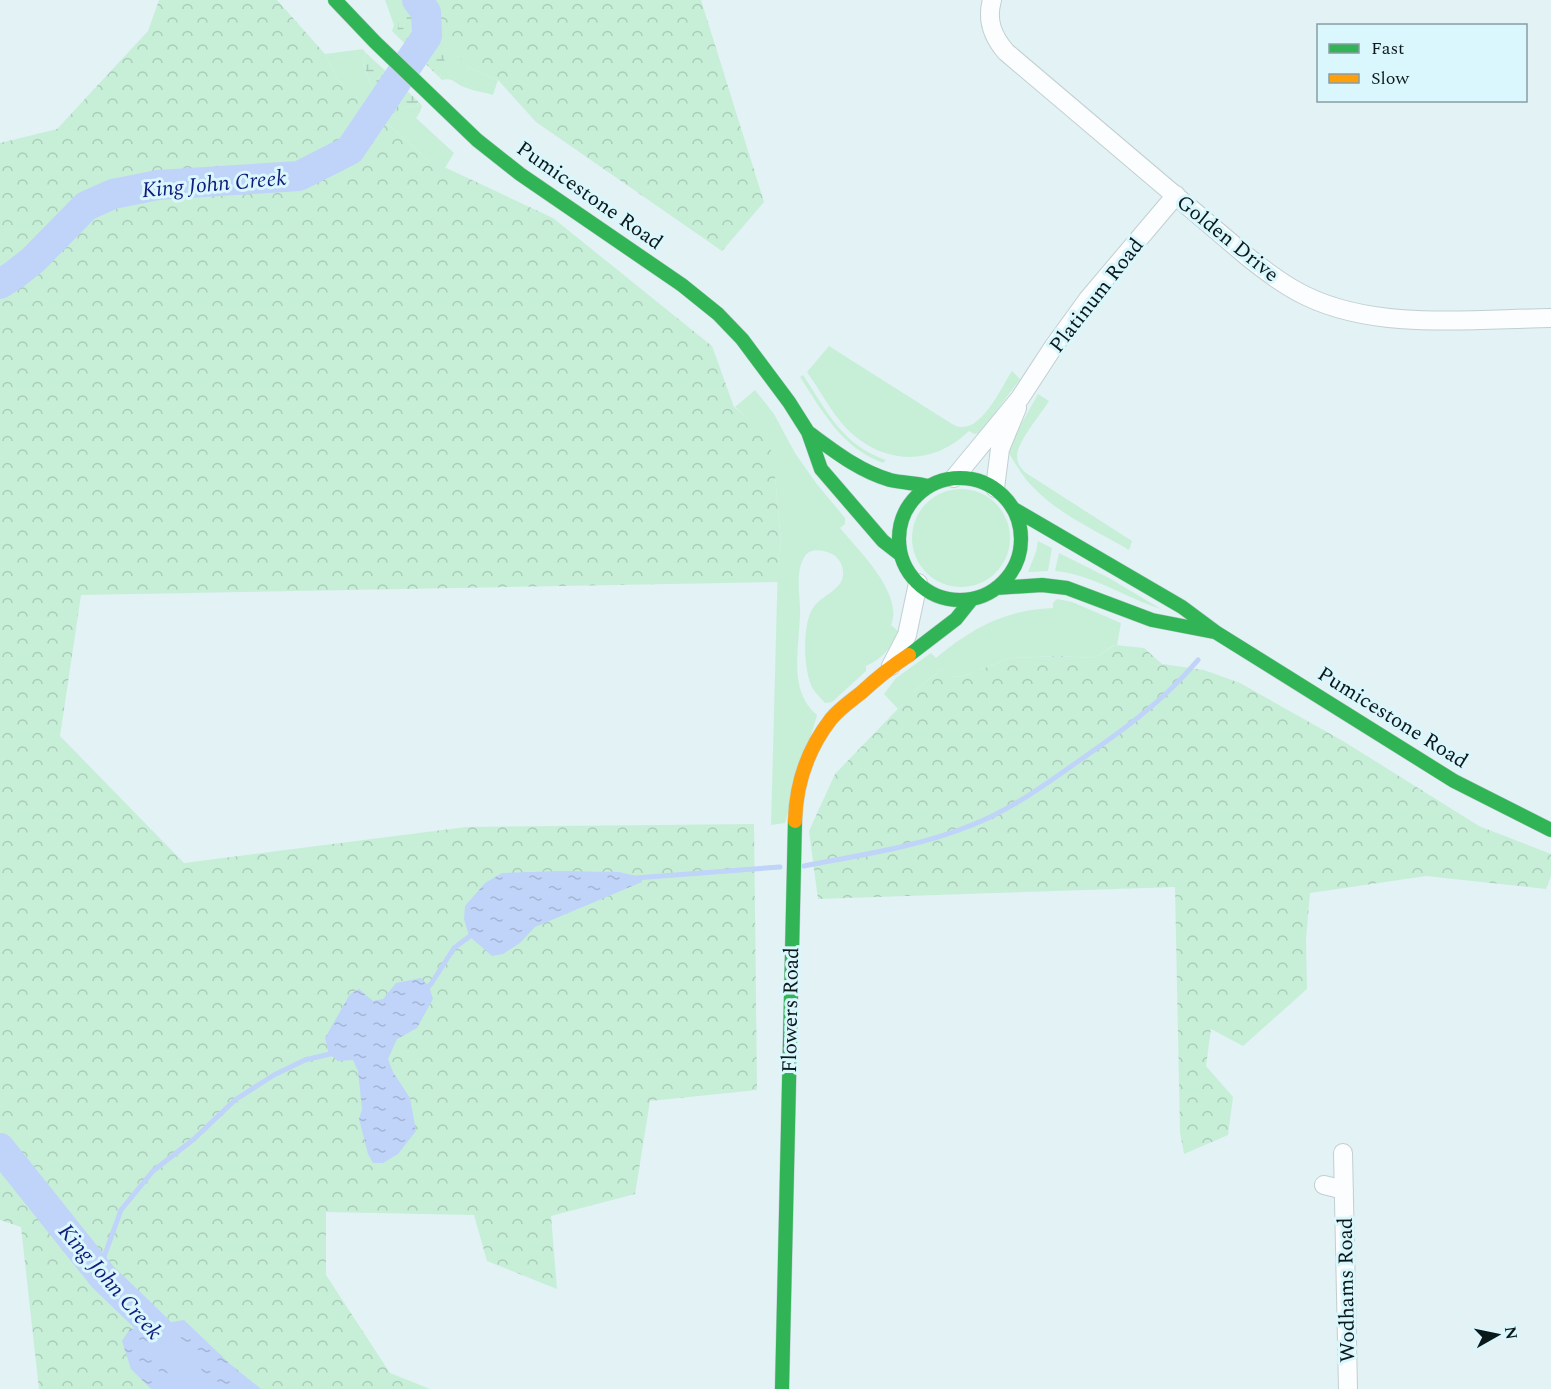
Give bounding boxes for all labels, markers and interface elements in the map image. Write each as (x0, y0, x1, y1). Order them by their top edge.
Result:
legend (1317, 24, 1527, 102)
text: Fast (1371, 35, 1404, 62)
text: Slow (1371, 65, 1410, 92)
street label: Pumicestone Road (510, 133, 669, 258)
water label: King John Creek (140, 162, 288, 207)
street label: Golden Drive (1169, 187, 1286, 290)
street label: Platinum Road (1042, 231, 1152, 360)
street label: Pumicestone Road (1311, 659, 1474, 777)
street label: Flowers Road (774, 947, 808, 1073)
water label: King John Creek (50, 1216, 170, 1348)
street label: Wodhams Road (1330, 1217, 1364, 1363)
north arrow (1467, 1305, 1527, 1365)
text: N (1498, 1324, 1524, 1341)

